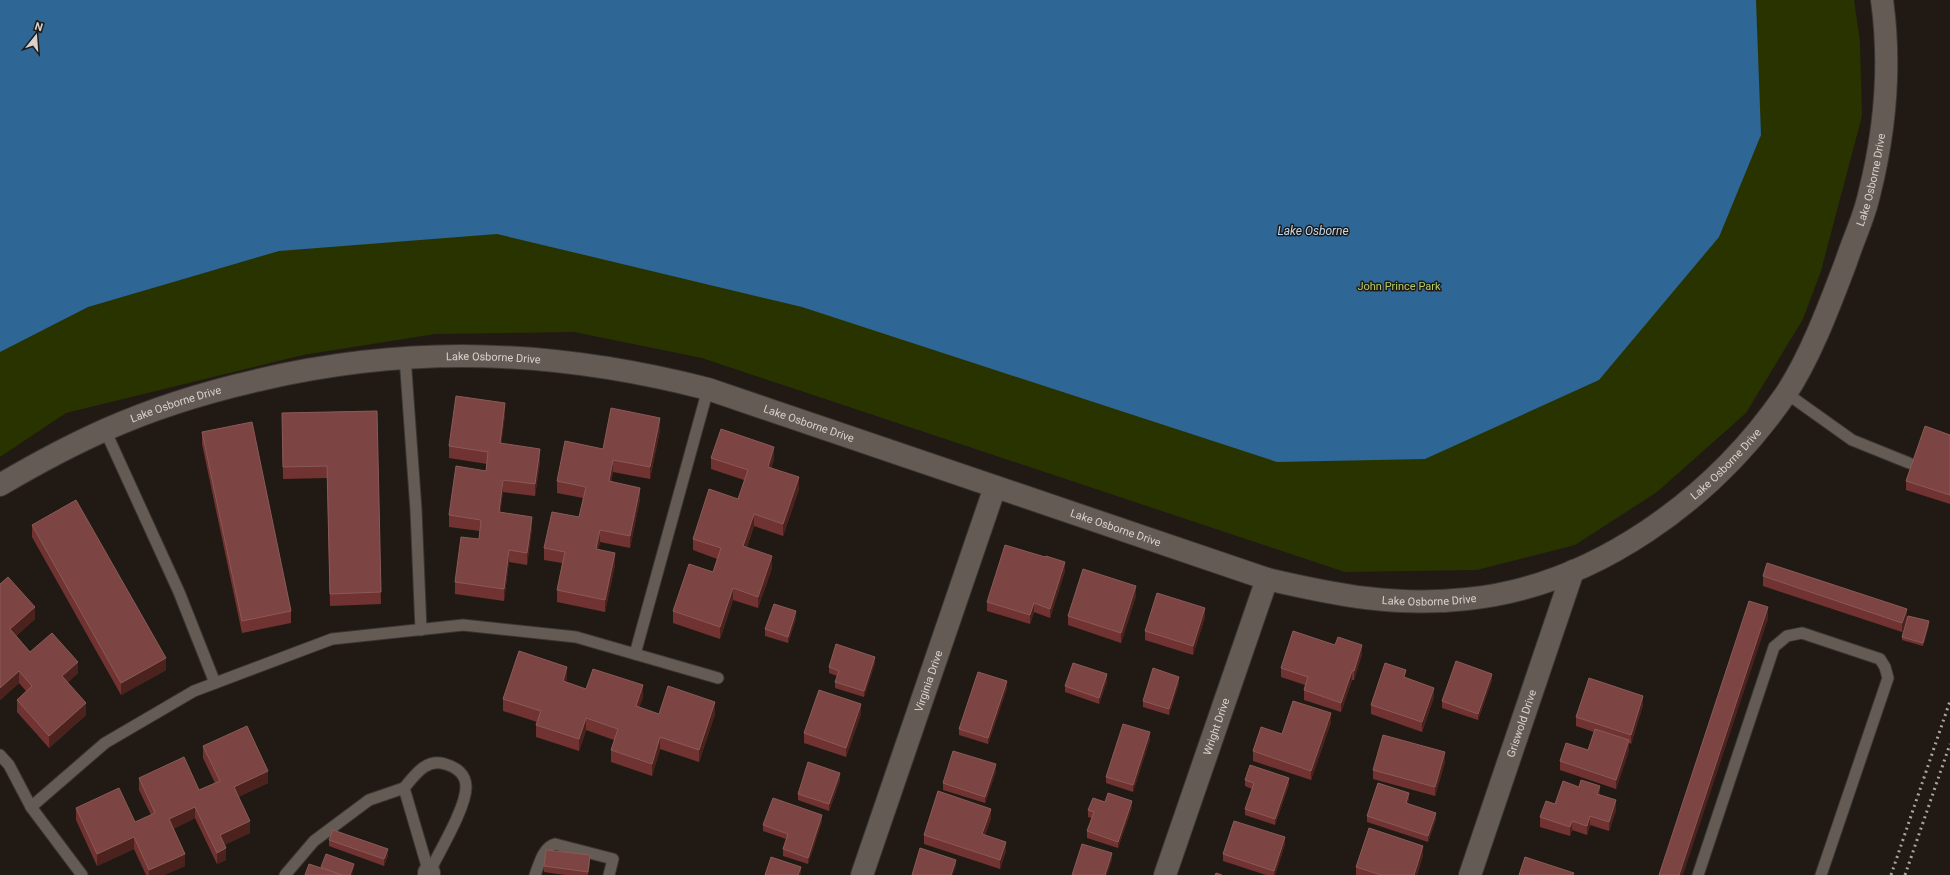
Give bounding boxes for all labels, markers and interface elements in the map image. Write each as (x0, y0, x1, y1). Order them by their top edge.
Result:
north arrow (16, 16, 56, 56)
text: N (33, 20, 45, 34)
street label: Lake Osborne Drive (1853, 132, 1888, 228)
water label: Lake Osborne (1277, 224, 1349, 238)
park label: John Prince Park (1357, 280, 1441, 293)
street label: Lake Osborne Drive (446, 350, 541, 366)
street label: Lake Osborne Drive (128, 383, 223, 425)
street label: Lake Osborne Drive (762, 402, 856, 445)
street label: Lake Osborne Drive (1688, 426, 1764, 502)
street label: Lake Osborne Drive (1069, 506, 1163, 549)
street label: Lake Osborne Drive (1381, 591, 1477, 608)
street label: Virginia Drive (912, 648, 945, 714)
street label: Griswold Drive (1504, 688, 1539, 759)
street label: Wright Drive (1200, 696, 1232, 757)

